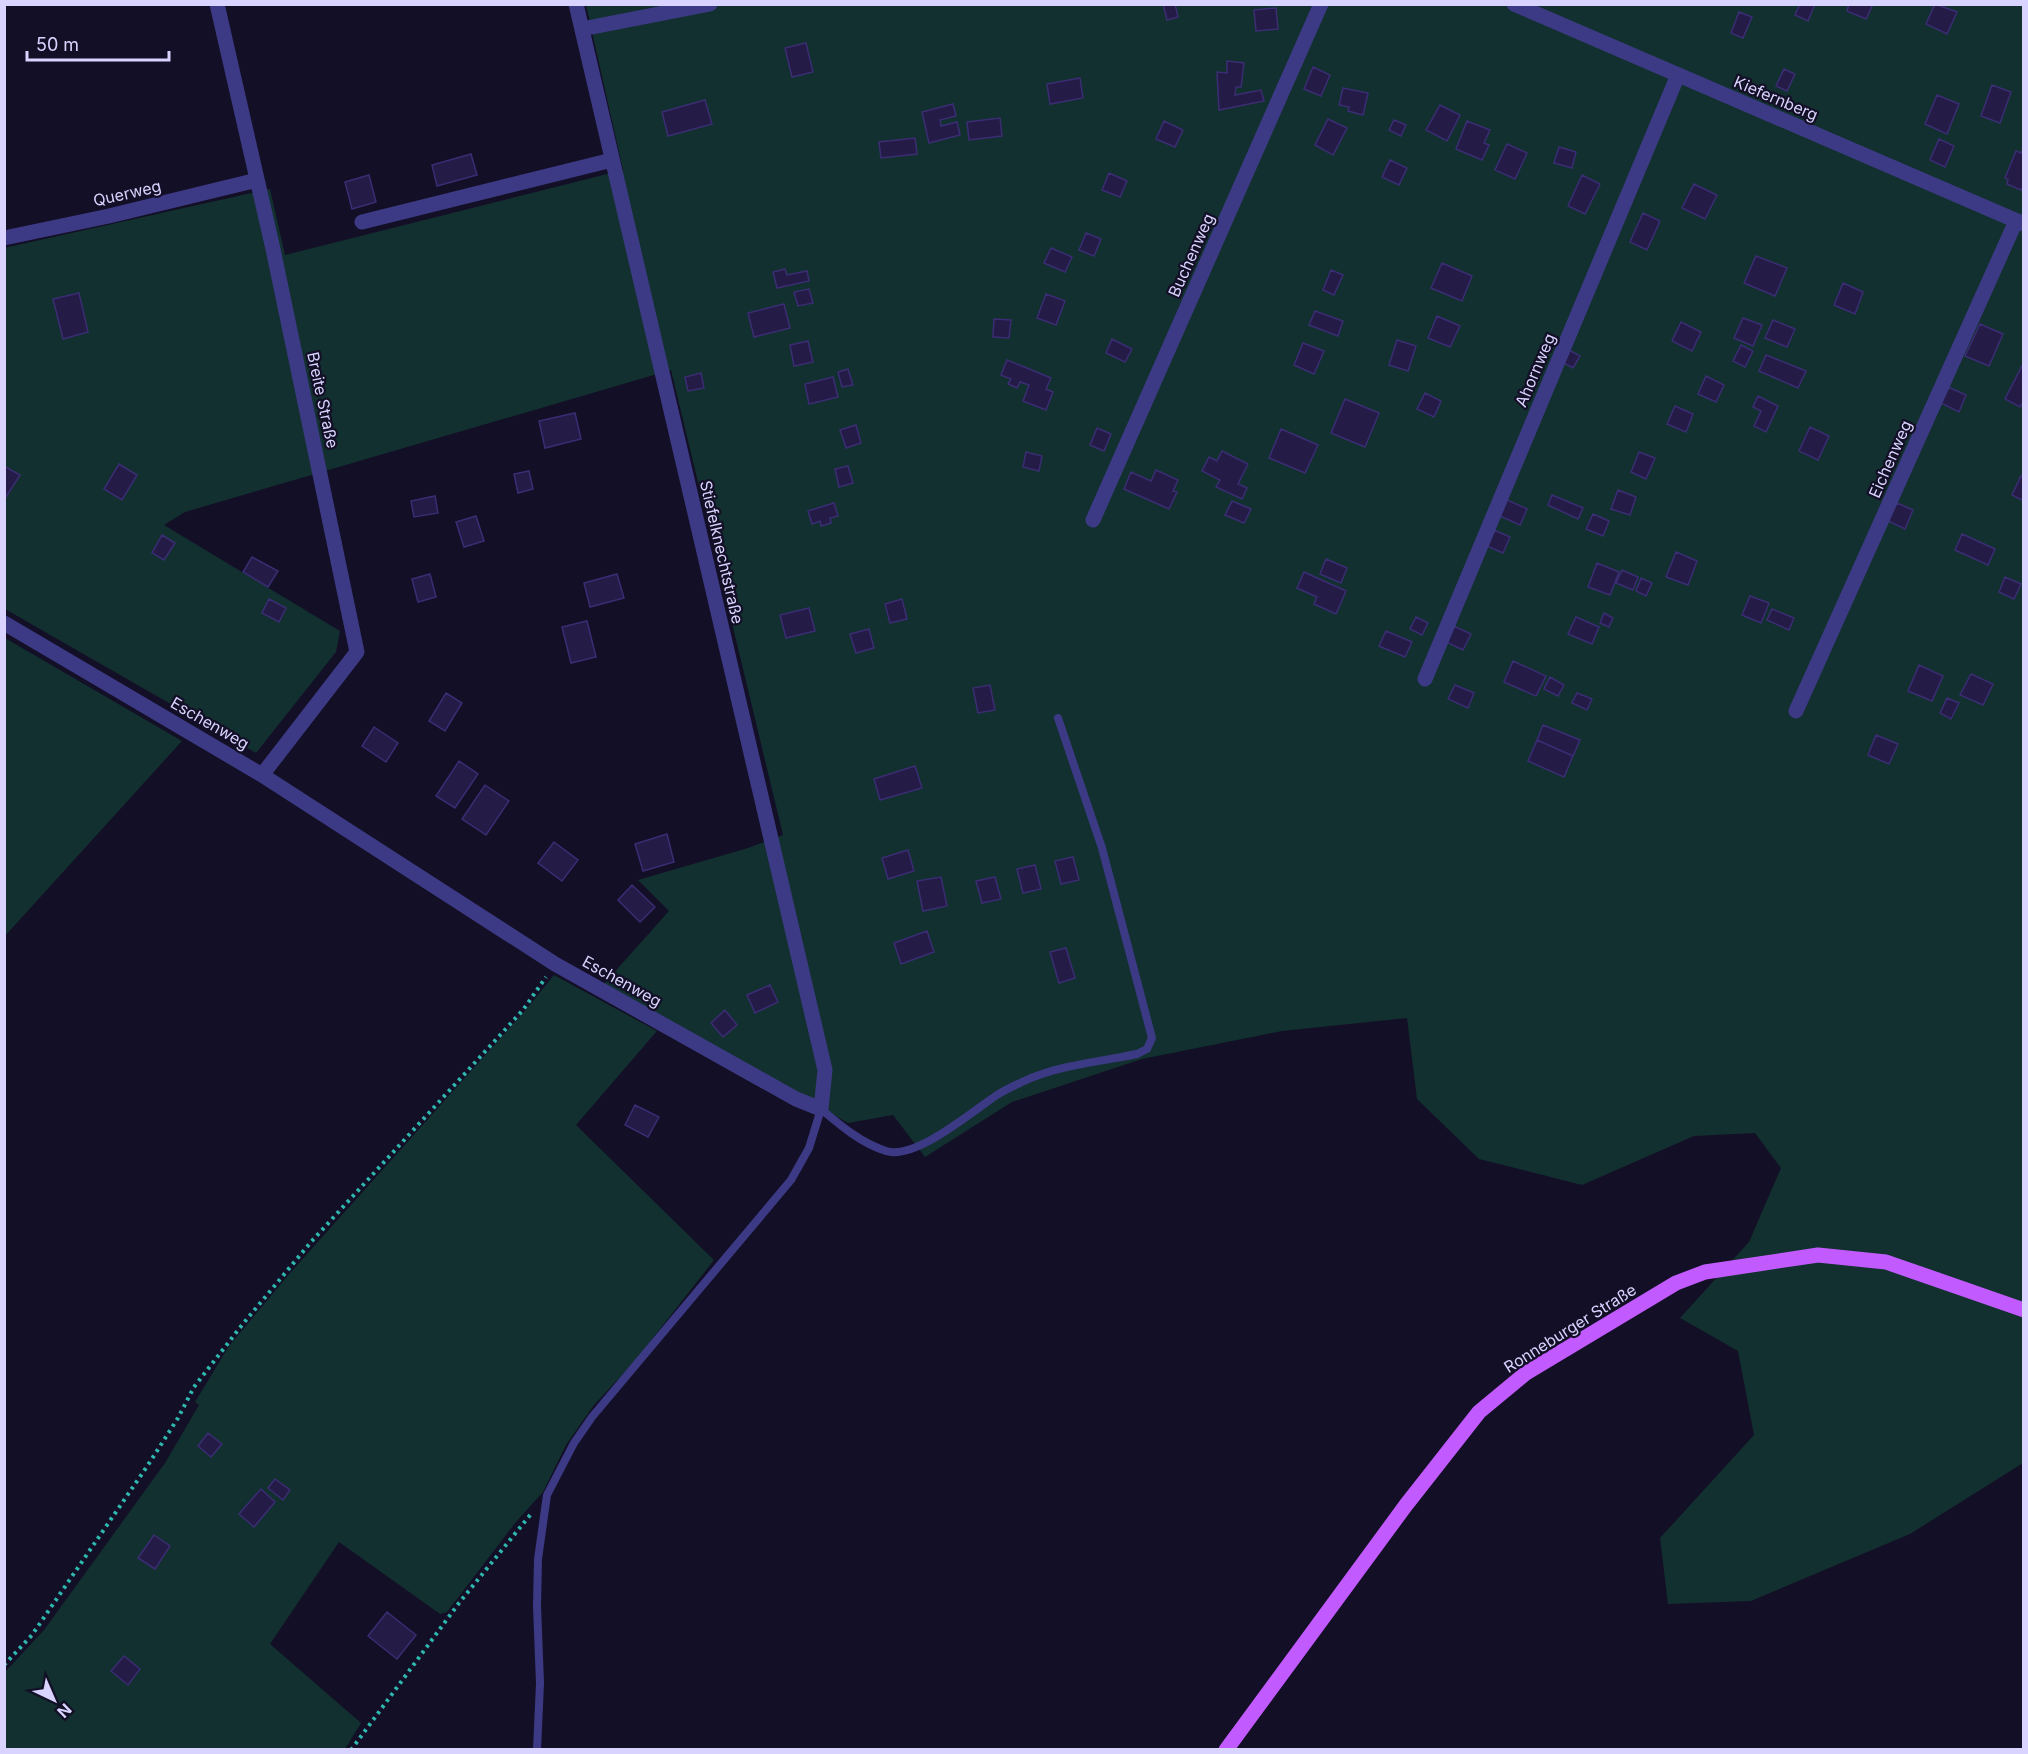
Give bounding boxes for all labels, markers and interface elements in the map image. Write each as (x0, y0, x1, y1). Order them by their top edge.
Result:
scale bar (27, 24, 170, 62)
text: 50 m (36, 34, 79, 55)
street label: Kiefernberg (1731, 71, 1821, 125)
street label: Querweg (91, 175, 163, 211)
street label: Buchenweg (1164, 210, 1218, 300)
street label: Ahornweg (1511, 330, 1559, 410)
street label: Breite Straße (303, 350, 343, 450)
street label: Eichenweg (1864, 417, 1916, 501)
street label: Stiefelknechtstraße (696, 478, 748, 626)
street label: Eschenweg (167, 692, 253, 754)
street label: Eschenweg (579, 951, 665, 1011)
street label: Ronneburger Straße (1500, 1279, 1640, 1377)
north arrow (24, 1670, 84, 1730)
text: N (53, 1699, 76, 1722)

